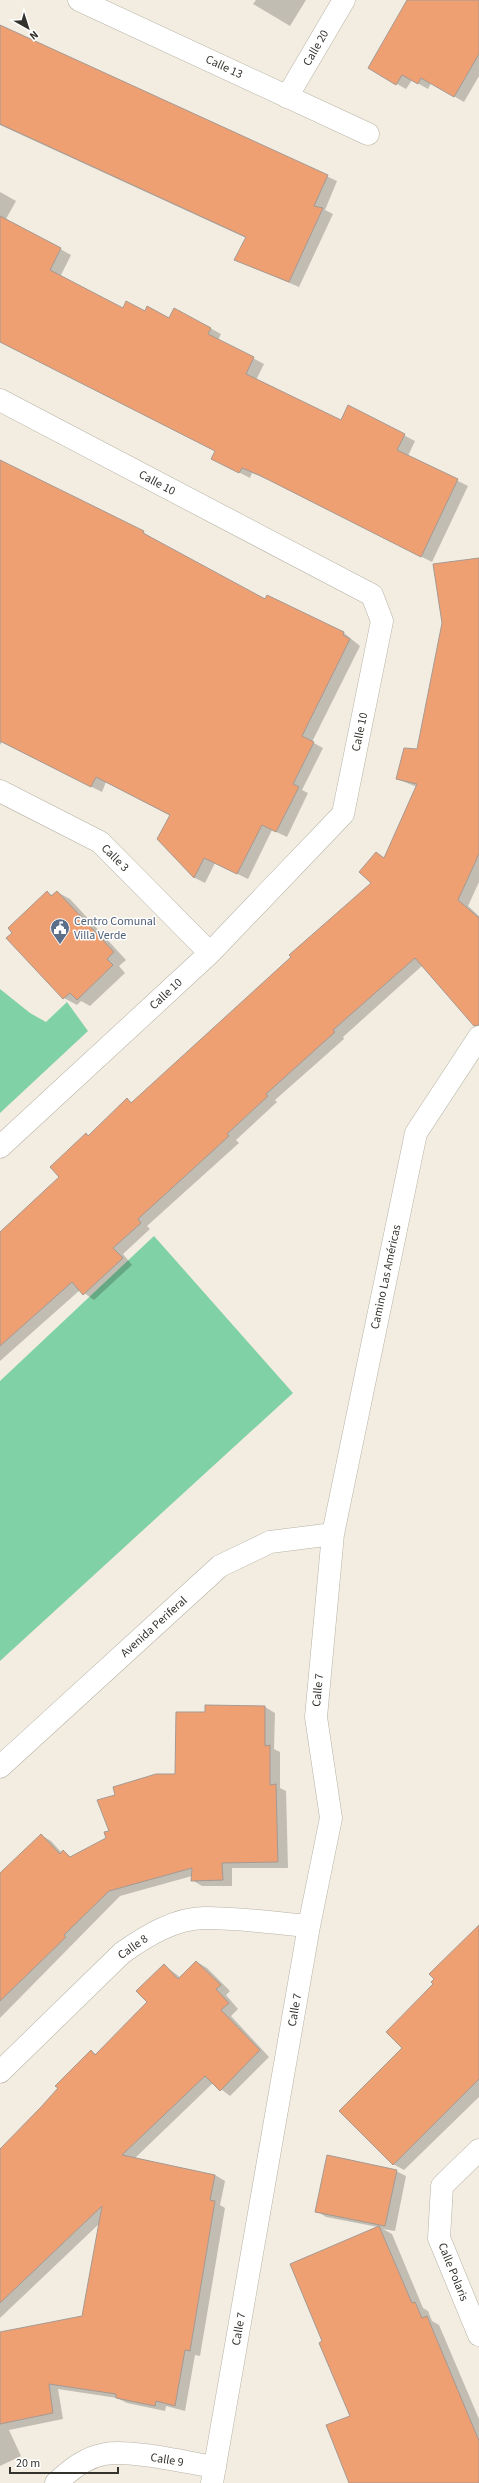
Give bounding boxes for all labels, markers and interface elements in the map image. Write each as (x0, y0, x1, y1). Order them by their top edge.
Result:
north arrow (8, 8, 48, 48)
text: N (26, 27, 42, 44)
street label: Calle 20 (299, 27, 333, 69)
street label: Calle 13 (203, 51, 245, 83)
street label: Calle 10 (136, 466, 178, 500)
street label: Calle 10 (348, 711, 372, 753)
street label: Calle 3 (97, 840, 133, 876)
place label: Centro Comunal Villa Verde (74, 913, 156, 944)
public building icon: Centro Comunal Villa Verde (49, 917, 71, 945)
street label: Calle 10 (146, 974, 186, 1014)
street label: Camino Las Américas (367, 1223, 405, 1331)
street label: Avenida Periferal (117, 1592, 191, 1662)
street label: Calle 7 (308, 1673, 328, 1707)
street label: Calle 8 (114, 1930, 152, 1964)
street label: Calle 7 (284, 1992, 306, 2028)
street label: Calle Polaris (434, 2240, 472, 2304)
street label: Calle 7 (228, 2311, 250, 2347)
scale bar (10, 2449, 118, 2475)
street label: Calle 9 (149, 2449, 185, 2471)
text: 20 m (16, 2455, 40, 2472)

